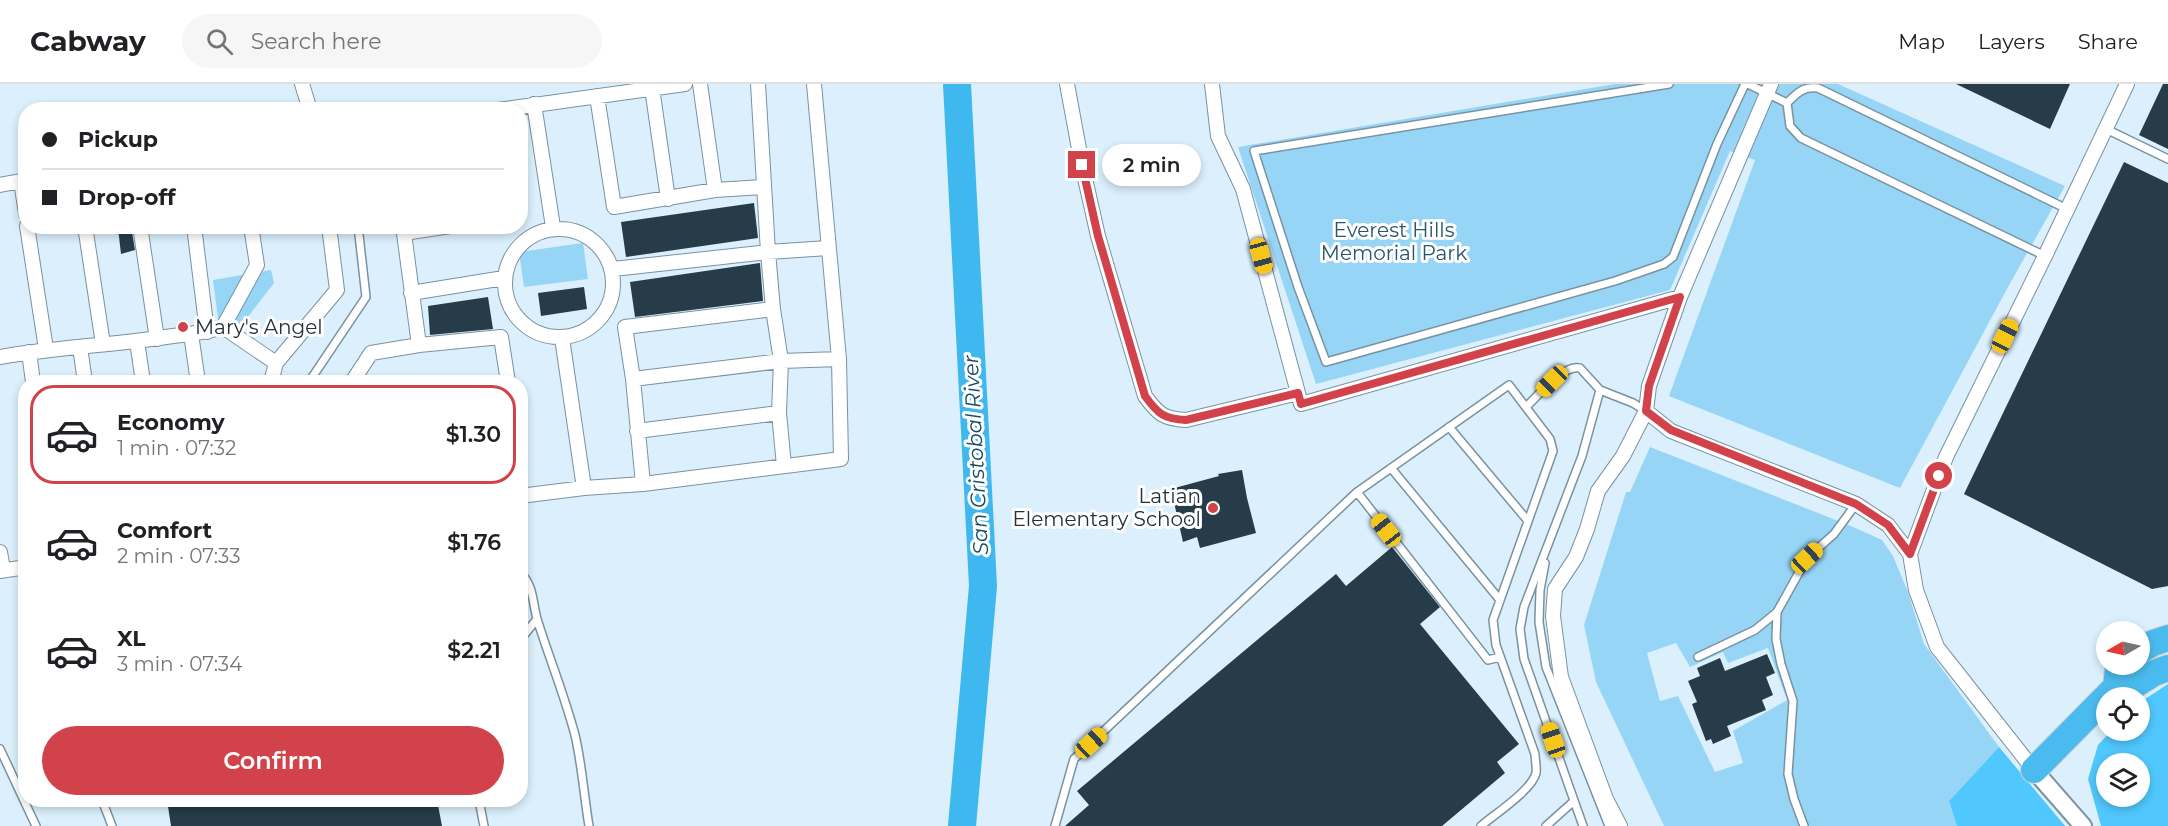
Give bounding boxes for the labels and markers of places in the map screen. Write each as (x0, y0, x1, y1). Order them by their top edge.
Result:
place label: Mary's Angel (195, 315, 323, 339)
marker: Mary's Angel (176, 320, 190, 334)
place label: Latian Elementary School (1012, 484, 1201, 531)
marker: Latian Elementary School (1206, 501, 1220, 515)

